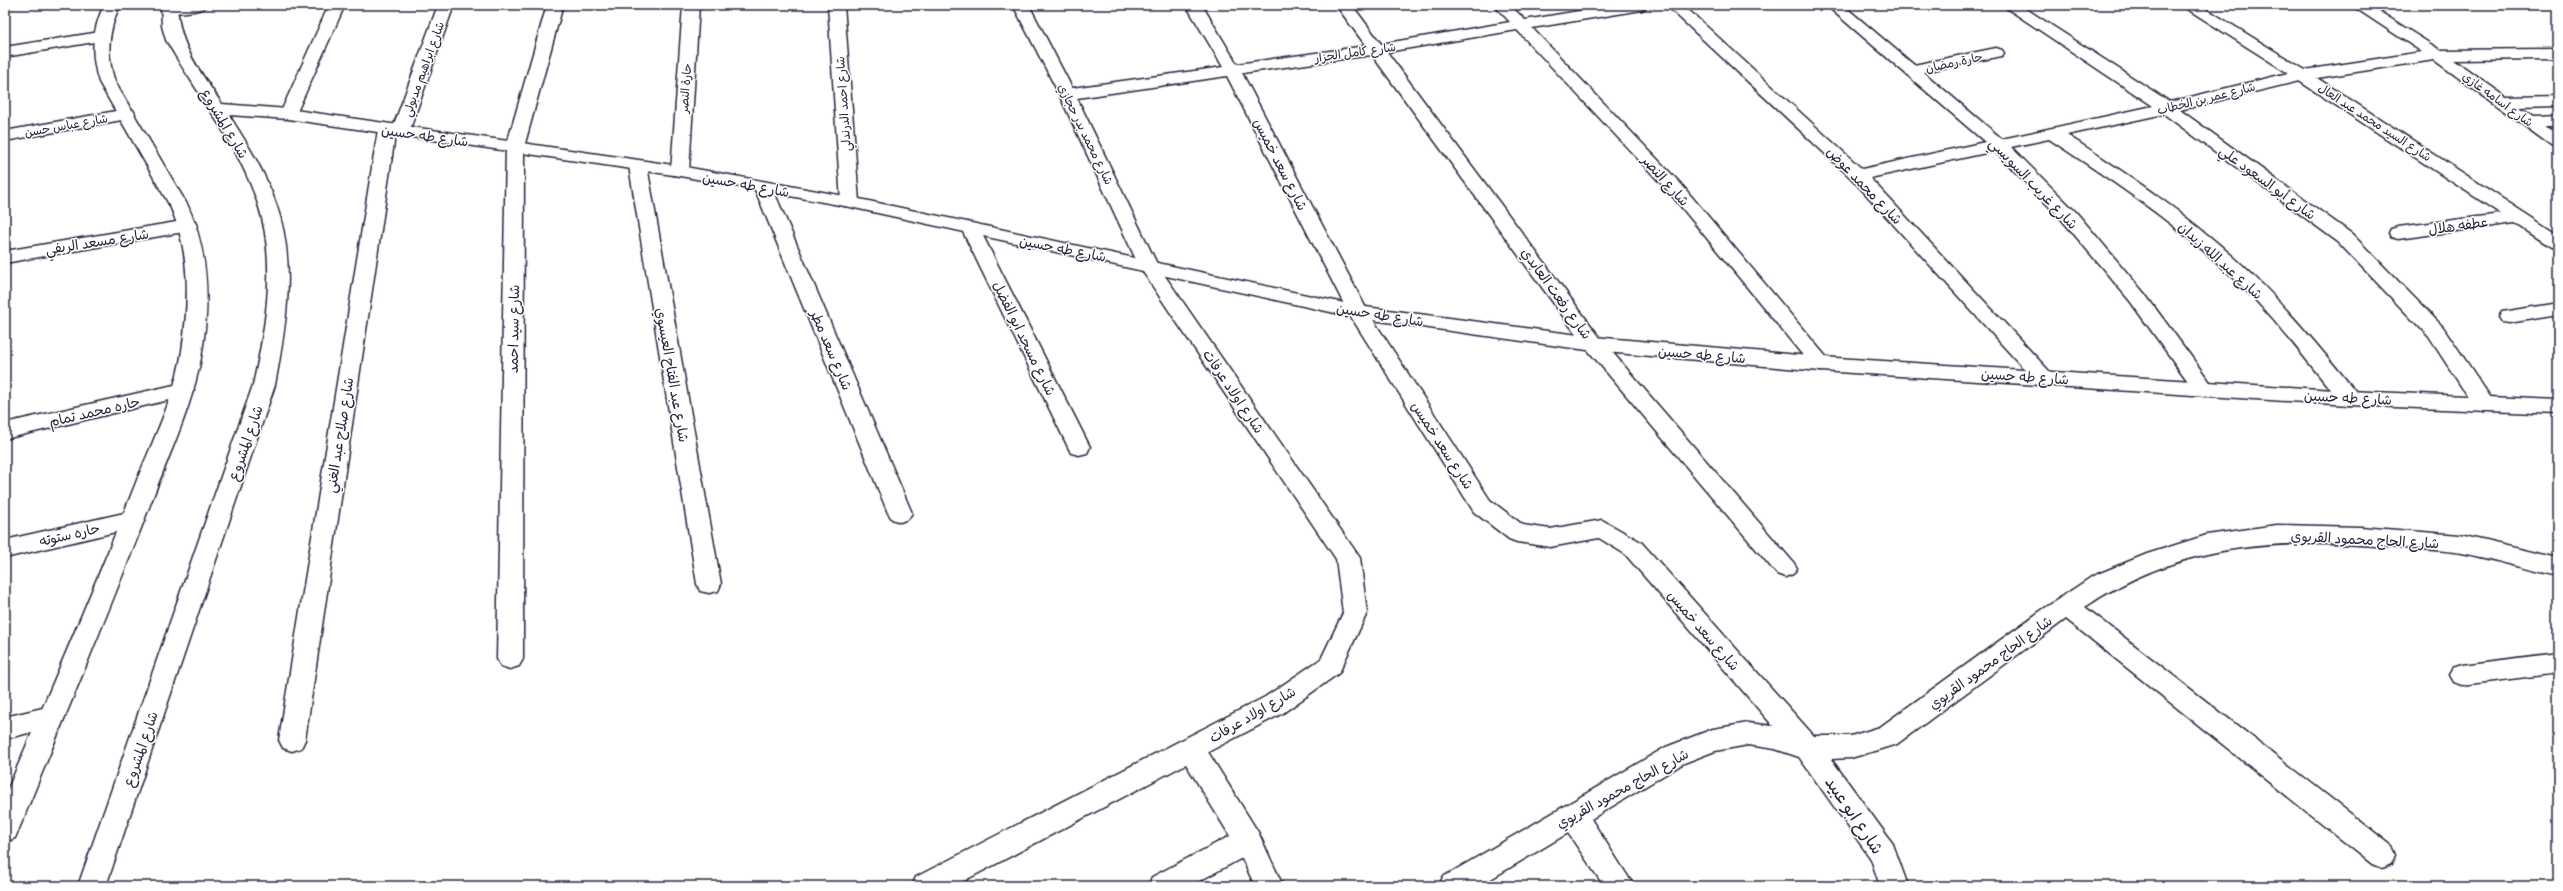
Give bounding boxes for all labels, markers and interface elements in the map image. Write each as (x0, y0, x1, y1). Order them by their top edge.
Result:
street label: شارع ابراهيم مدبولي (398, 19, 451, 120)
street label: شارع كامل الجزار (1312, 38, 1397, 67)
street label: حارة رمضان (1924, 48, 1984, 76)
street label: شارع احمد الدرندلي (831, 56, 858, 152)
street label: حارة النصر (675, 63, 695, 114)
street label: شارع اسامه غازي (2458, 67, 2537, 131)
street label: شارع عمر بن الخطاب (2155, 78, 2257, 119)
street label: شارع السيد محمد عبد العال (2314, 79, 2435, 166)
street label: شارع محمد بدر حجازي (1053, 81, 1118, 188)
street label: شارع المشروع (195, 84, 253, 163)
street label: شارع عباس حسن (23, 109, 109, 142)
street label: شارع سعد خميس (1249, 115, 1312, 214)
street label: شارع طه حسين (380, 119, 470, 152)
street label: شارع غريب السويسي (1983, 133, 2083, 236)
street label: شارع أبو السعود علي (2214, 140, 2320, 227)
street label: شارع محمد عوض (1822, 142, 1907, 229)
street label: شارع النصر (1637, 150, 1694, 210)
street label: شارع طه حسين (701, 167, 791, 202)
street label: عطفه هلال (2427, 211, 2489, 239)
street label: شارع عبد الله زيدان (2174, 217, 2267, 304)
street label: شارع مسعد الريفي (44, 223, 151, 262)
street label: شارع طه حسين (1018, 230, 1108, 267)
street label: شارع رفعت العابدي (1516, 243, 1597, 344)
street label: شارع مسجد ابو الفضل (988, 277, 1061, 399)
street label: شارع سيد احمد (503, 284, 524, 374)
street label: شارع طه حسين (1335, 298, 1425, 331)
street label: شارع عبد الفتاح العيسوي (650, 306, 694, 444)
street label: شارع سعد مطر (805, 306, 857, 393)
street label: شارع طه حسين (1657, 341, 1747, 368)
street label: شارع اولاد عرفات (1198, 345, 1269, 437)
street label: شارع طه حسين (1980, 363, 2070, 390)
street label: شارع صلاح عبد الغني (320, 376, 361, 495)
street label: شارع طه حسين (2303, 385, 2392, 410)
street label: حاره محمد تمام (47, 391, 142, 433)
street label: شارع سعد خميس (1407, 397, 1479, 493)
street label: شارع المشروع (223, 403, 269, 484)
street label: حاره ستوته (37, 518, 101, 550)
street label: شارع الحاج محمود القريوي (2290, 526, 2440, 554)
street label: شارع سعد خميس (1663, 586, 1744, 675)
street label: شارع الحاج محمود القريوي (1924, 611, 2057, 715)
street label: شارع اولاد عرفات (1205, 681, 1299, 747)
street label: شارع المشروع (118, 709, 164, 790)
street label: شارع الحاج محمود القريوي (1552, 744, 1693, 834)
street label: شارع ابو عبيد (1820, 771, 1890, 859)

